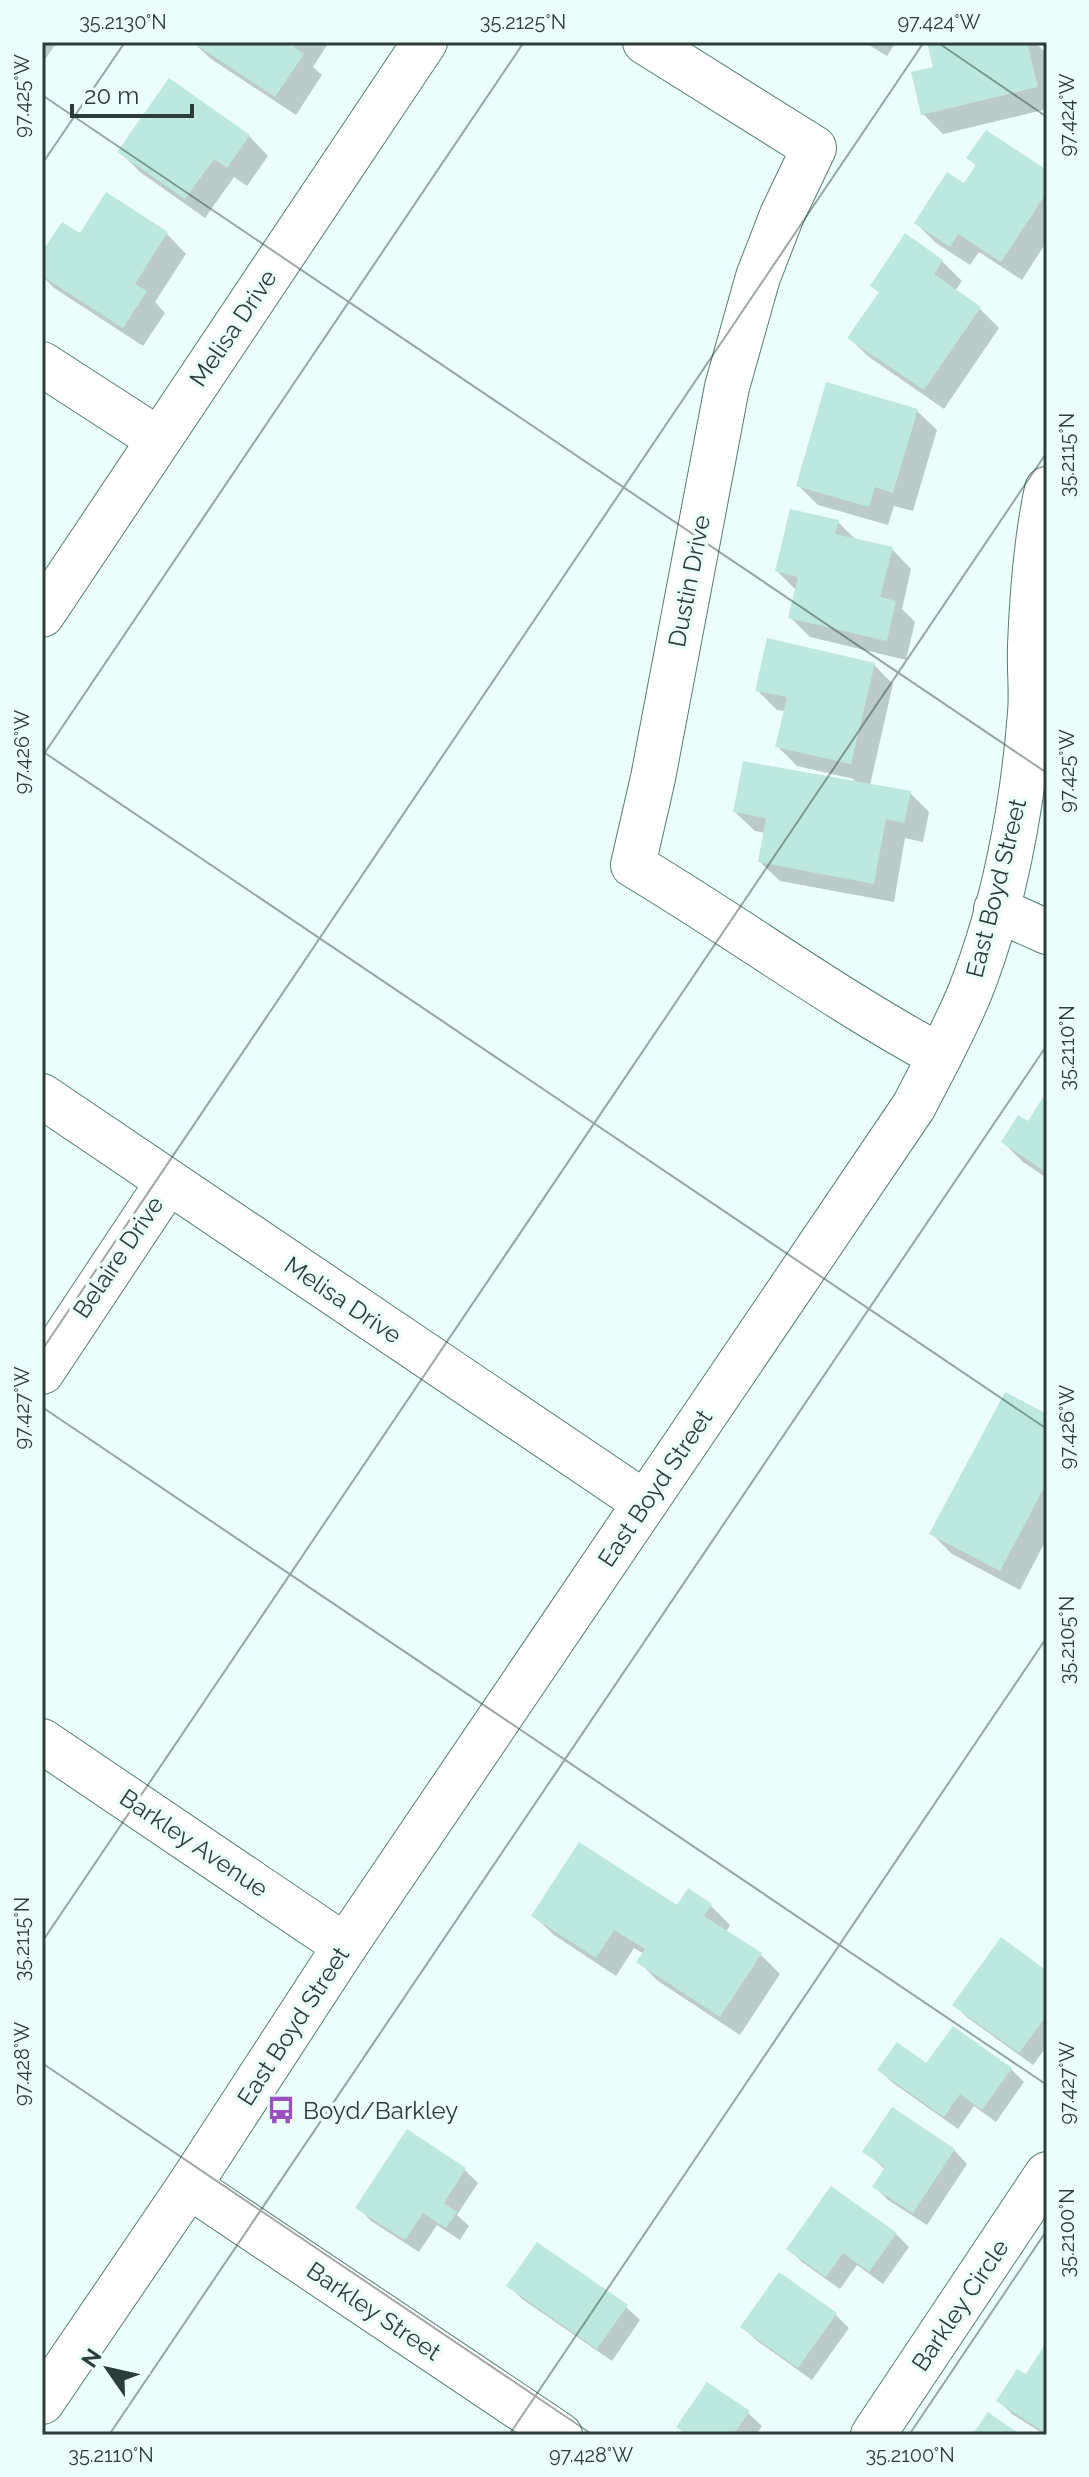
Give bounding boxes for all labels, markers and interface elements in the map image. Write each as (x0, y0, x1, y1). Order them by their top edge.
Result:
text: 35.2130°N (79, 10, 167, 34)
text: 35.2125°N (480, 10, 566, 34)
text: 97.424°W (897, 10, 981, 34)
text: 97.425°W (10, 54, 34, 138)
scale bar (72, 68, 192, 118)
text: 97.424°W (1055, 73, 1079, 157)
text: 20 m (84, 81, 139, 110)
street label: Melisa Drive (183, 264, 283, 392)
text: 35.2115°N (1055, 413, 1079, 497)
street label: Dustin Drive (662, 513, 716, 649)
text: 97.426°W (10, 710, 34, 794)
text: 97.425°W (1055, 729, 1079, 813)
street label: East Boyd Street (960, 796, 1032, 980)
text: 35.2110°N (1055, 1005, 1079, 1091)
street label: Belaire Drive (67, 1191, 169, 1323)
street label: Melisa Drive (279, 1250, 407, 1350)
text: 97.427°W (10, 1366, 34, 1450)
text: 97.426°W (1055, 1385, 1079, 1469)
street label: East Boyd Street (592, 1404, 718, 1572)
text: 35.2105°N (1055, 1596, 1079, 1684)
street label: Barkley Avenue (114, 1783, 274, 1903)
text: 35.2115°N (10, 1897, 34, 1981)
street label: East Boyd Street (231, 1941, 355, 2111)
text: 97.428°W (10, 2022, 34, 2106)
text: 97.427°W (1055, 2041, 1079, 2125)
bus stop icon: Boyd/Barkley (266, 2095, 296, 2125)
place label: Boyd/Barkley (303, 2096, 458, 2125)
text: 35.2100°N (1055, 2188, 1079, 2278)
street label: Barkley Circle (905, 2234, 1015, 2376)
street label: Barkley Street (301, 2256, 447, 2366)
north arrow (68, 2329, 148, 2409)
text: N (76, 2344, 107, 2372)
text: 35.2110°N (68, 2443, 154, 2467)
text: 97.428°W (549, 2443, 633, 2467)
text: 35.2100°N (865, 2443, 955, 2467)

